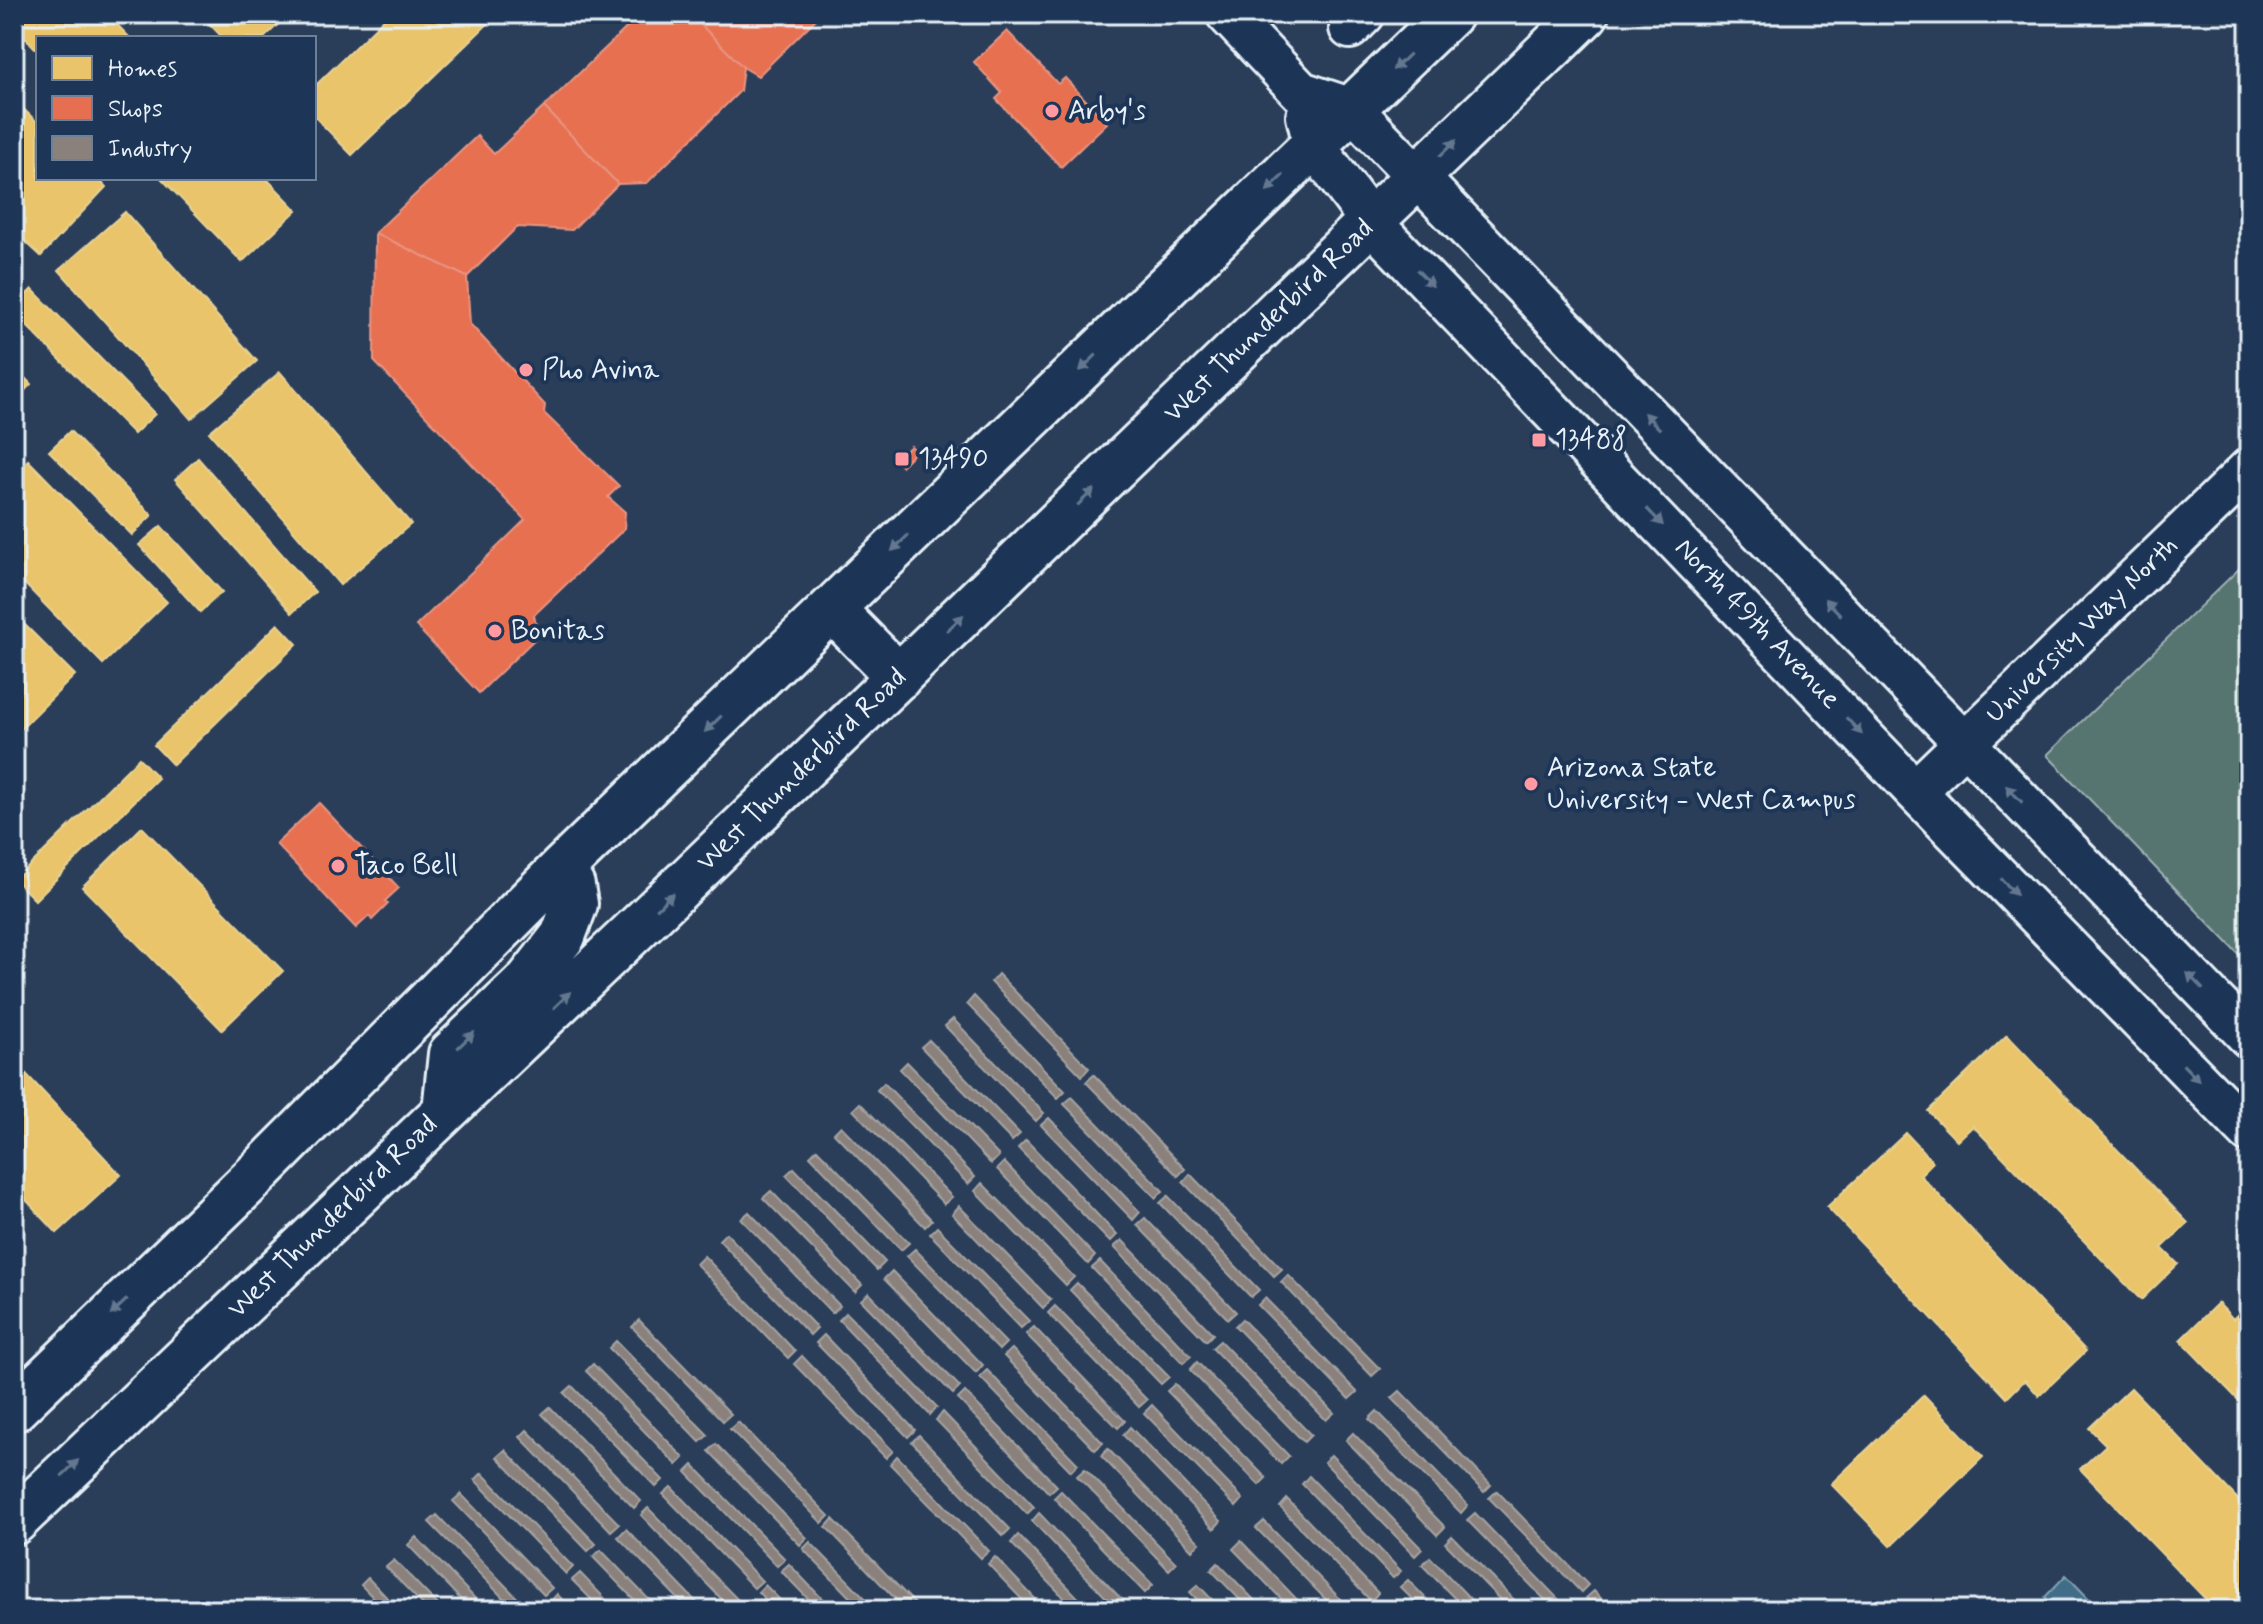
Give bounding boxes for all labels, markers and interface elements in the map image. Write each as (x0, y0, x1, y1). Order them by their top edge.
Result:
legend (36, 36, 316, 180)
one-way arrow (1392, 52, 1411, 70)
text: Homes (108, 54, 177, 85)
place label: Arby's (1068, 93, 1146, 130)
text: Shops (108, 94, 163, 125)
marker: Arby's (1043, 102, 1061, 120)
text: Industry (108, 134, 192, 165)
one-way arrow (1438, 140, 1457, 158)
one-way arrow (1266, 173, 1285, 192)
street label: West Thunderbird Road (1156, 211, 1382, 431)
one-way arrow (1416, 269, 1434, 288)
place label: Pho Avina (542, 352, 660, 389)
one-way arrow (1079, 354, 1098, 372)
marker: Pho Avina (517, 361, 535, 379)
one-way arrow (1644, 412, 1662, 431)
place label: 13488 (1555, 422, 1627, 459)
marker: 13488 (1530, 431, 1548, 449)
place label: 13490 (918, 441, 989, 478)
marker: 13490 (893, 450, 911, 468)
one-way arrow (1076, 488, 1095, 507)
one-way arrow (1645, 507, 1663, 526)
street label: University Way North (1977, 528, 2187, 732)
street label: North 49th Avenue (1666, 530, 1848, 718)
one-way arrow (891, 534, 910, 552)
one-way arrow (1824, 598, 1842, 617)
place label: Bonitas (511, 613, 605, 650)
one-way arrow (945, 614, 964, 633)
marker: Bonitas (486, 622, 504, 640)
street label: West Thunderbird Road (689, 660, 915, 880)
one-way arrow (704, 714, 723, 732)
one-way arrow (1844, 716, 1862, 735)
place label: Arizona State University - West Campus (1547, 750, 1856, 819)
marker: Arizona State University - West Campus (1522, 775, 1540, 793)
one-way arrow (2005, 785, 2023, 804)
place label: Taco Bell (354, 848, 458, 885)
marker: Taco Bell (329, 857, 347, 875)
one-way arrow (1999, 877, 2017, 896)
one-way arrow (655, 893, 674, 911)
one-way arrow (2186, 972, 2204, 991)
one-way arrow (552, 991, 571, 1009)
one-way arrow (456, 1031, 475, 1049)
one-way arrow (2181, 1063, 2199, 1082)
street label: West Thunderbird Road (220, 1107, 446, 1327)
one-way arrow (110, 1297, 129, 1316)
one-way arrow (61, 1459, 80, 1477)

